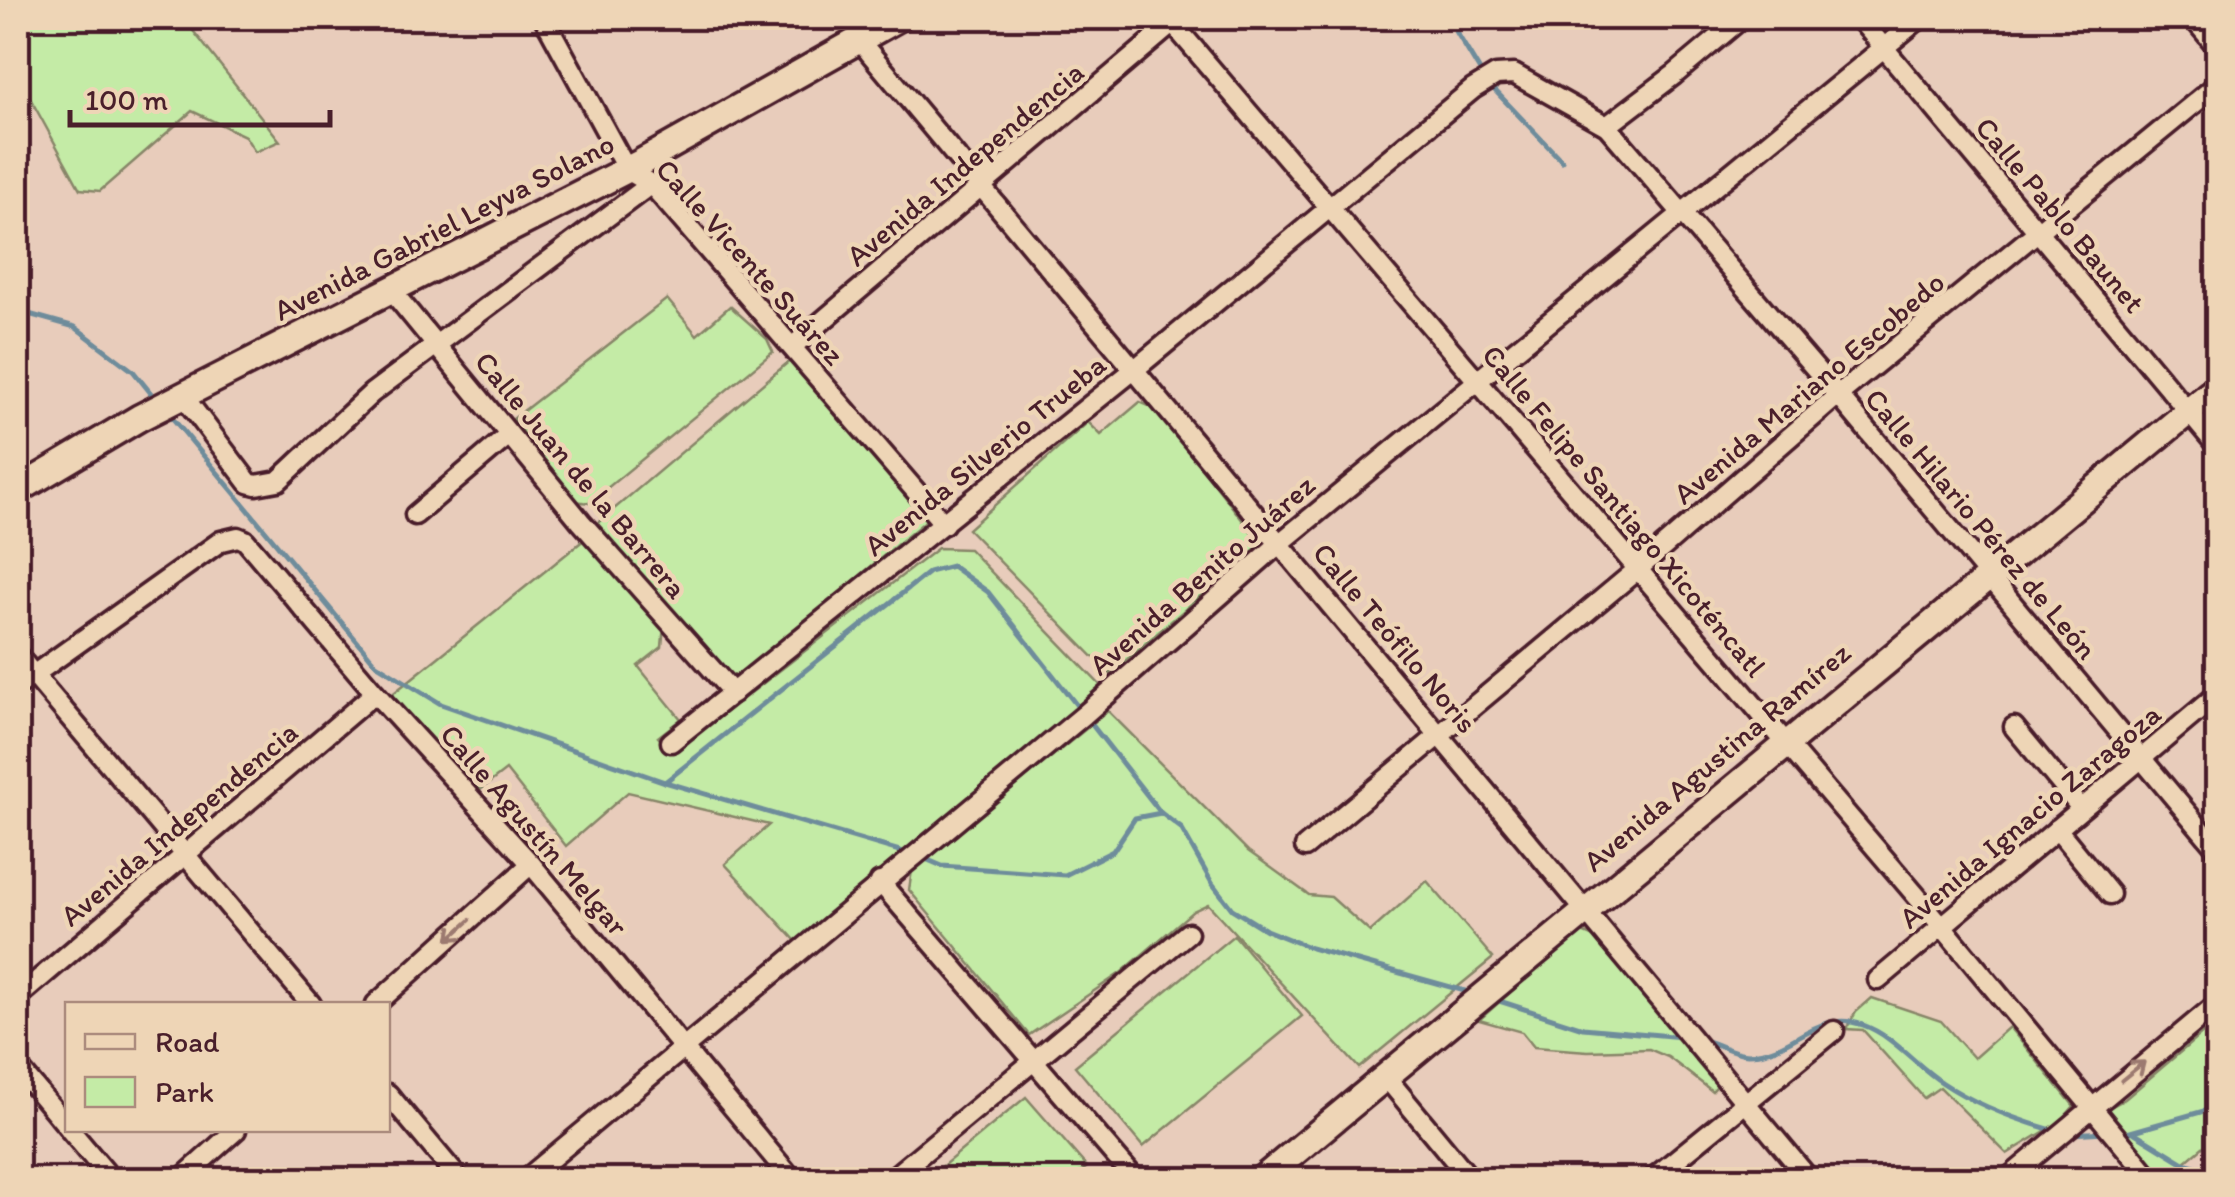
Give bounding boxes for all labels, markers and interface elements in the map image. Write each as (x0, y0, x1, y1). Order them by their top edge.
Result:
street label: Avenida Independencia (838, 53, 1091, 274)
scale bar (70, 65, 330, 127)
text: 100 m (85, 81, 168, 118)
street label: Calle Pablo Baunet (1968, 109, 2153, 320)
street label: Avenida Gabriel Leyva Solano (267, 124, 620, 329)
street label: Calle Vicente Suárez (648, 151, 853, 373)
street label: Avenida Mariano Escobedo (1665, 263, 1952, 512)
street label: Calle Felipe Santiago Xicoténcatl (1474, 337, 1775, 685)
street label: Calle Juan de la Barrera (467, 344, 696, 606)
street label: Avenida Silverio Trueba (856, 345, 1113, 564)
street label: Calle Hilario Pérez de León (1857, 381, 2106, 667)
street label: Avenida Benito Juárez (1081, 466, 1322, 683)
street label: Calle Teófilo Noris (1305, 535, 1486, 740)
street label: Avenida Agustina Ramírez (1575, 634, 1858, 879)
street label: Avenida Ignacio Zaragoza (1891, 695, 2168, 936)
street label: Avenida Independencia (52, 713, 305, 934)
street label: Calle Agustín Melgar (432, 716, 636, 943)
one-way arrow (447, 918, 472, 941)
legend (65, 1002, 390, 1132)
text: Road (155, 1023, 220, 1060)
one-way arrow (2120, 1060, 2146, 1082)
text: Park (155, 1073, 214, 1110)

